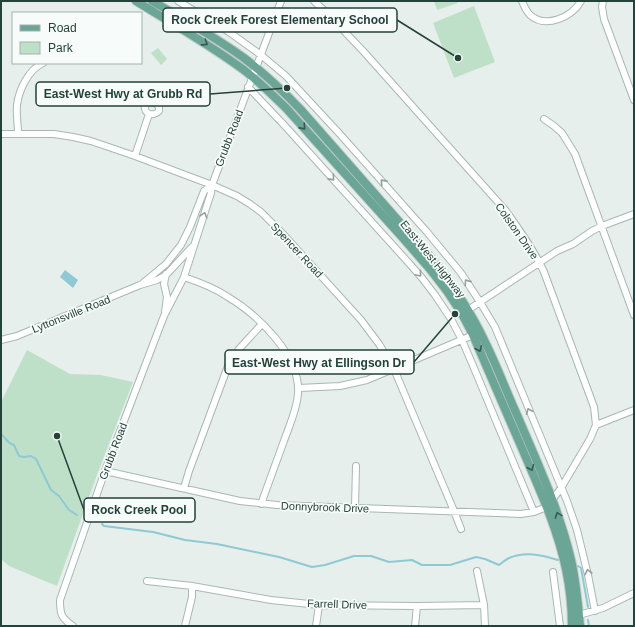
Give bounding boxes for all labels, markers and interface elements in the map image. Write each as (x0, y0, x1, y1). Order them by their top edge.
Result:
callout: Rock Creek Forest Elementary School (163, 8, 397, 32)
legend (12, 12, 142, 64)
text: Rock Creek Forest Elementary School (171, 13, 389, 27)
text: Road (48, 21, 77, 35)
one-way arrow (201, 38, 208, 46)
text: Park (48, 41, 74, 55)
callout: East-West Hwy at Grubb Rd (36, 82, 210, 106)
text: East-West Hwy at Grubb Rd (44, 87, 202, 101)
street label: Grubb Road (213, 108, 245, 168)
one-way arrow (299, 122, 306, 130)
one-way arrow (327, 173, 334, 180)
one-way arrow (381, 180, 388, 187)
street label: Colston Drive (493, 201, 541, 261)
one-way arrow (199, 212, 208, 219)
street label: East-West Highway (398, 218, 468, 300)
street label: Spencer Road (269, 220, 325, 280)
one-way arrow (414, 269, 421, 277)
one-way arrow (464, 279, 472, 286)
street label: Lyttonsville Road (30, 293, 112, 335)
one-way arrow (474, 344, 482, 352)
callout: East-West Hwy at Ellingson Dr (225, 350, 414, 374)
text: East-West Hwy at Ellingson Dr (232, 356, 406, 370)
one-way arrow (526, 408, 534, 415)
street label: Grubb Road (97, 421, 129, 481)
one-way arrow (526, 465, 534, 472)
callout: Rock Creek Pool (84, 498, 195, 522)
street label: Donnybrook Drive (281, 499, 369, 515)
text: Rock Creek Pool (91, 503, 187, 517)
one-way arrow (554, 511, 562, 518)
one-way arrow (584, 569, 592, 576)
street label: Farrell Drive (307, 597, 367, 611)

